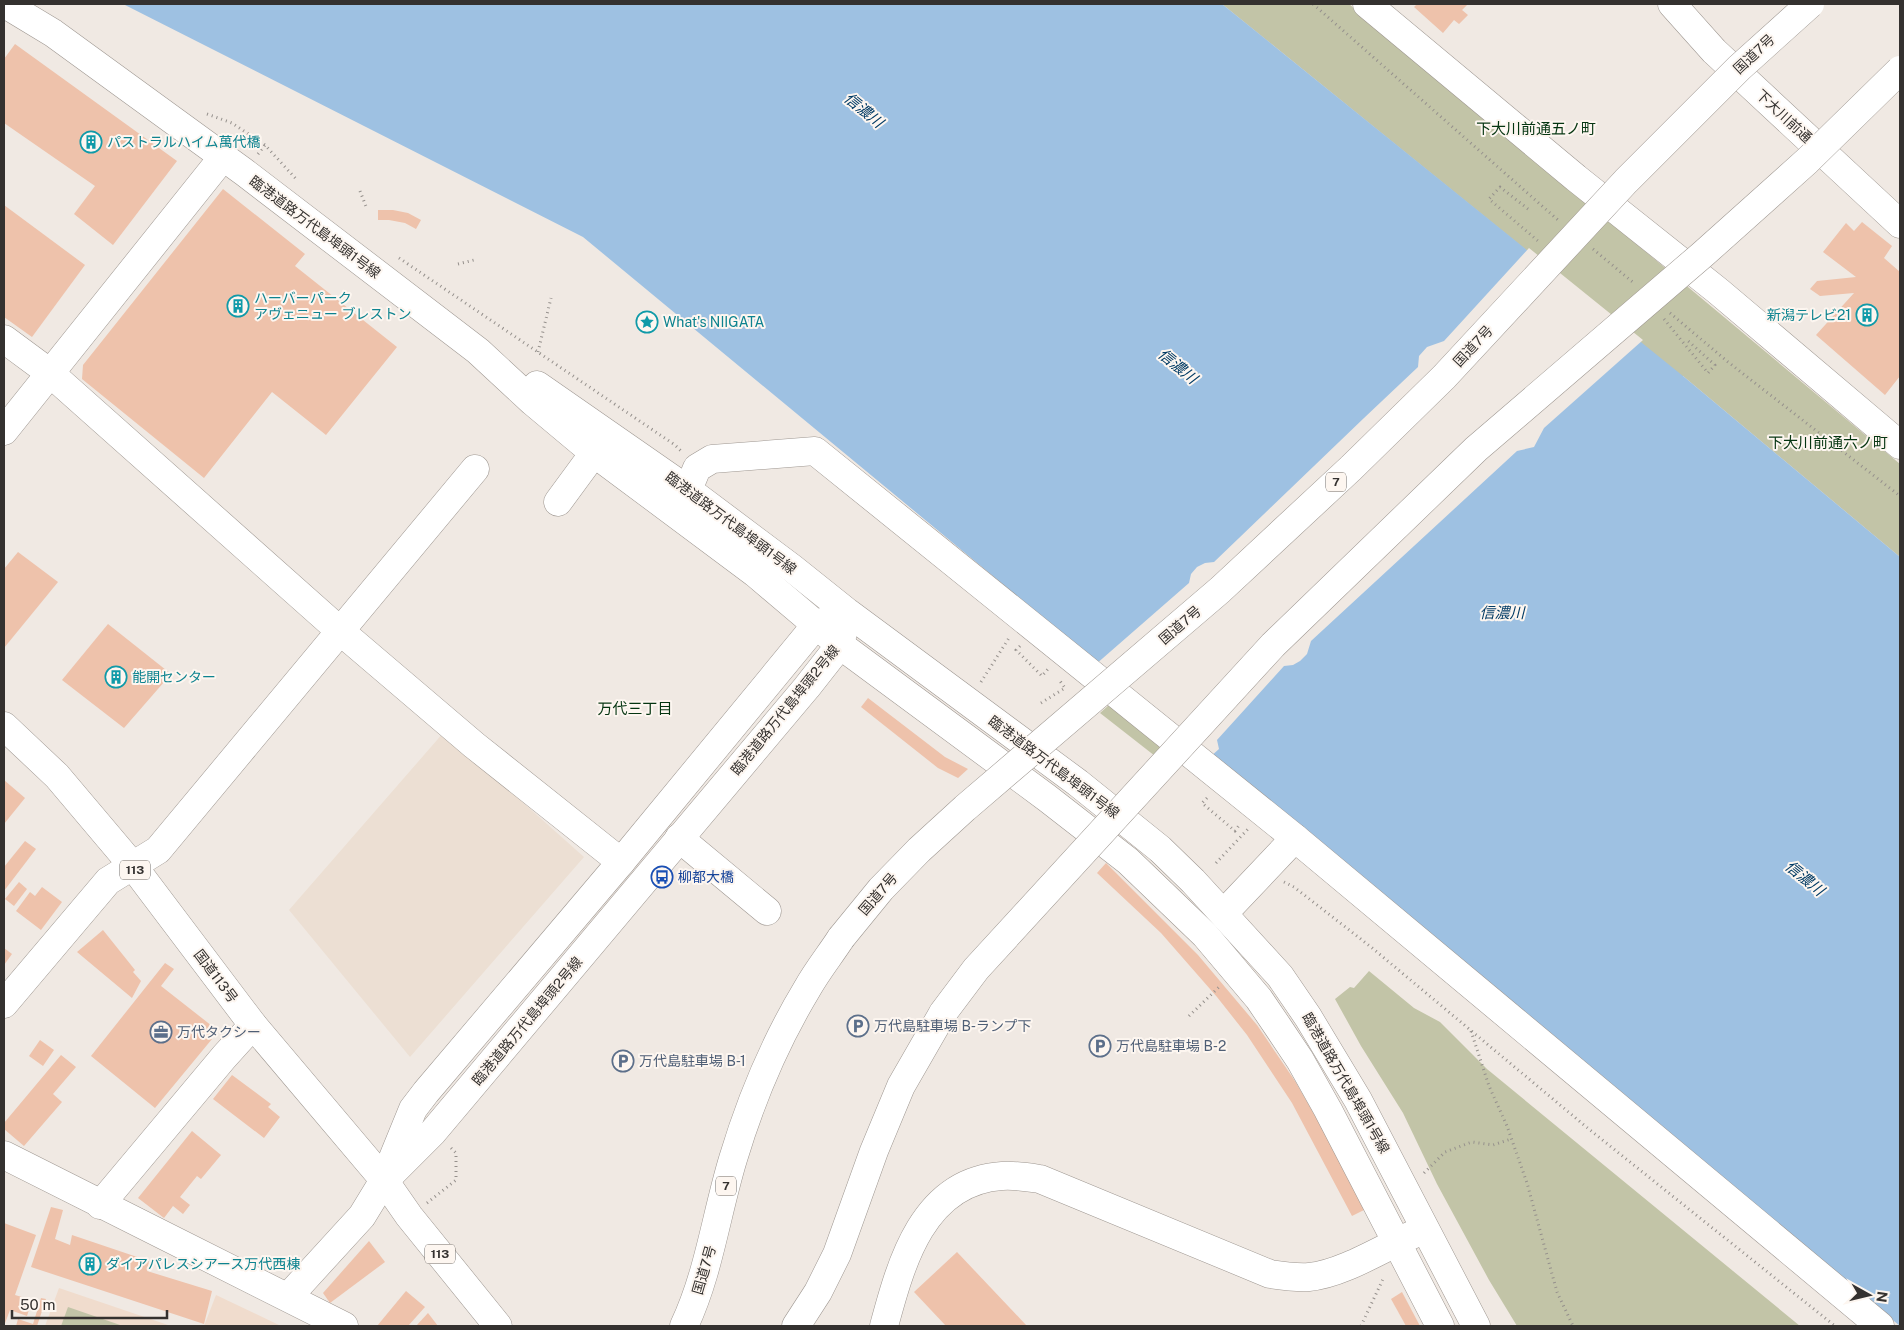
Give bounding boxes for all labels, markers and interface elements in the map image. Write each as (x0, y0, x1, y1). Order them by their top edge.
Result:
street label: 国道7号 (1730, 31, 1778, 77)
street label: 下大川前通 (1753, 86, 1815, 146)
water label: 信濃川 (841, 89, 888, 132)
district label: 下大川前通五ノ町 (1476, 120, 1596, 137)
building icon: パストラルハイム萬代橋 (79, 130, 103, 154)
place label: パストラルハイム萬代橋 (107, 134, 260, 150)
street label: 臨港道路万代島埠頭1号線 (246, 173, 384, 281)
place label: ハーバーパーク アヴェニュー ブレストン (254, 290, 411, 322)
building icon: ハーバーパーク アヴェニュー ブレストン (226, 294, 250, 318)
building icon: 新潟テレビ21 (1855, 303, 1879, 327)
place label: 新潟テレビ21 (1767, 307, 1851, 323)
place icon: What's NIIGATA (635, 310, 659, 334)
place label: What's NIIGATA (663, 314, 764, 330)
street label: 国道7号 (1450, 322, 1496, 370)
water label: 信濃川 (1155, 345, 1202, 388)
district label: 下大川前通六ノ町 (1768, 434, 1888, 451)
street label: 臨港道路万代島埠頭1号線 (662, 469, 800, 577)
road number: 7 (1326, 472, 1346, 492)
street label: 国道7号 (1156, 602, 1204, 648)
water label: 信濃川 (1479, 604, 1526, 621)
street label: 臨港道路万代島埠頭2号線 (728, 642, 842, 778)
building icon: 能開センター (104, 665, 128, 689)
place label: 能開センター (132, 669, 216, 685)
district label: 万代三丁目 (597, 700, 673, 717)
street label: 臨港道路万代島埠頭1号線 (985, 713, 1123, 821)
water label: 信濃川 (1782, 857, 1829, 900)
road number: 113 (120, 860, 150, 880)
bus stop icon: 柳都大橋 (650, 865, 674, 889)
place label: 柳都大橋 (678, 869, 734, 885)
street label: 国道7号 (855, 870, 901, 918)
street label: 国道113号 (191, 946, 241, 1006)
street label: 臨港道路万代島埠頭2号線 (469, 954, 585, 1088)
street label: 臨港道路万代島埠頭1号線 (1299, 1010, 1393, 1156)
parking icon: 万代島駐車場 B-ランプ下 (846, 1014, 870, 1038)
place label: 万代島駐車場 B-ランプ下 (874, 1018, 1032, 1034)
office icon: 万代タクシー (149, 1020, 173, 1044)
place label: 万代タクシー (177, 1024, 261, 1040)
parking icon: 万代島駐車場 B-2 (1088, 1034, 1112, 1058)
place label: 万代島駐車場 B-2 (1116, 1038, 1226, 1054)
parking icon: 万代島駐車場 B-1 (611, 1049, 635, 1073)
place label: 万代島駐車場 B-1 (639, 1053, 746, 1069)
road number: 7 (716, 1176, 736, 1196)
road number: 113 (425, 1244, 455, 1264)
street label: 国道7号 (689, 1244, 719, 1296)
building icon: ダイアパレスシアース万代西棟 (78, 1252, 102, 1276)
place label: ダイアパレスシアース万代西棟 (106, 1256, 300, 1272)
north arrow (1844, 1270, 1894, 1320)
scale bar (12, 1288, 168, 1320)
text: N (1873, 1290, 1891, 1303)
text: 50 m (20, 1296, 55, 1313)

